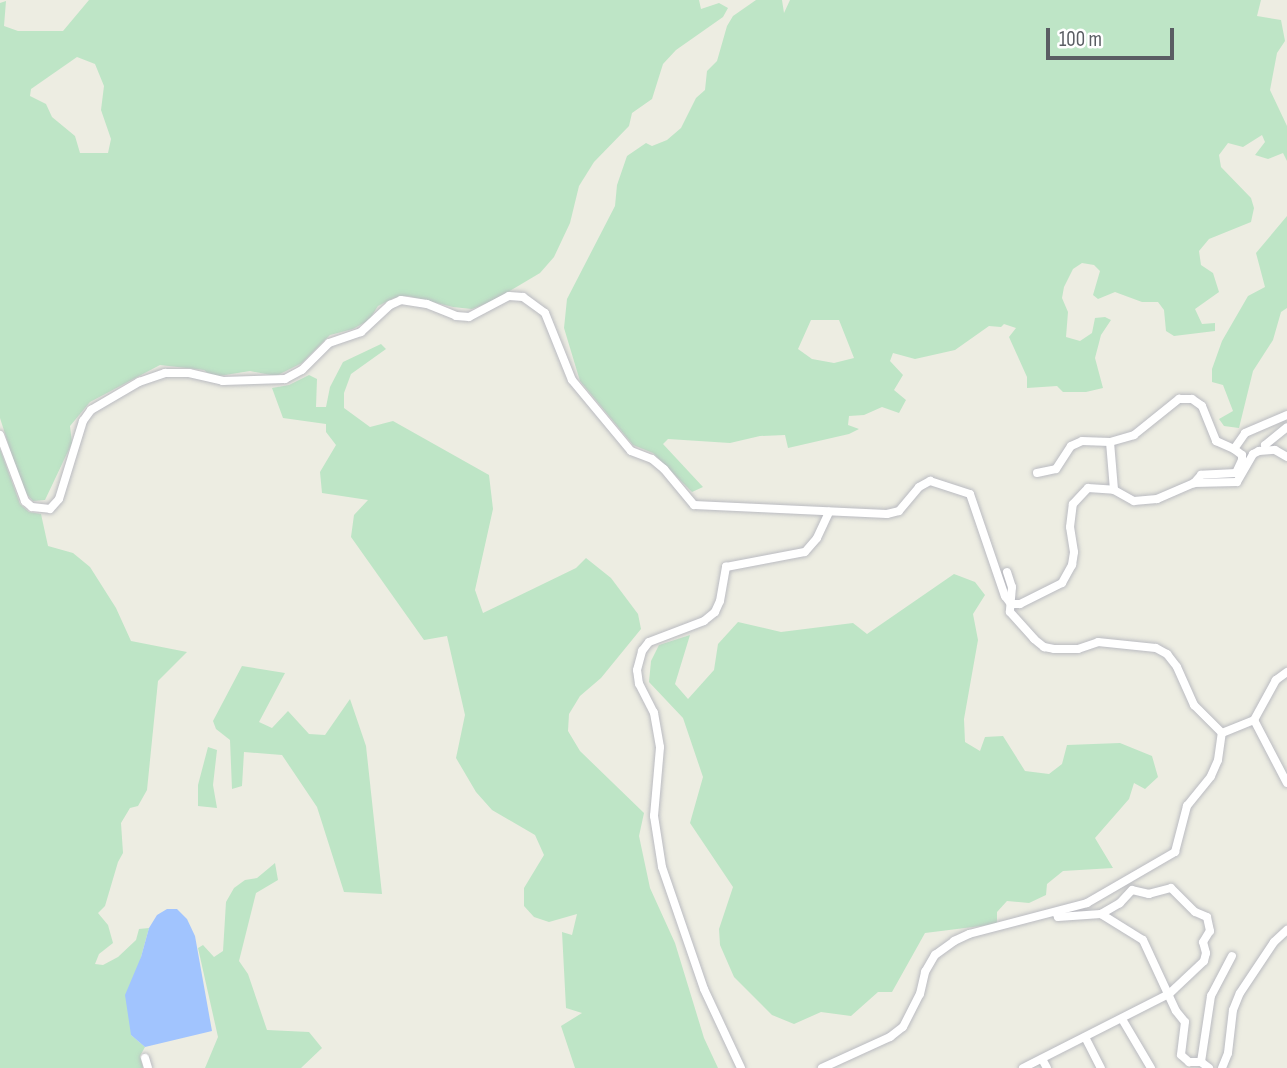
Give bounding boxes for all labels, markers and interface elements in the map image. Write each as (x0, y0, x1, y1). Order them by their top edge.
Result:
scale bar (1049, 14, 1177, 58)
text: 100 m (1059, 27, 1102, 52)

